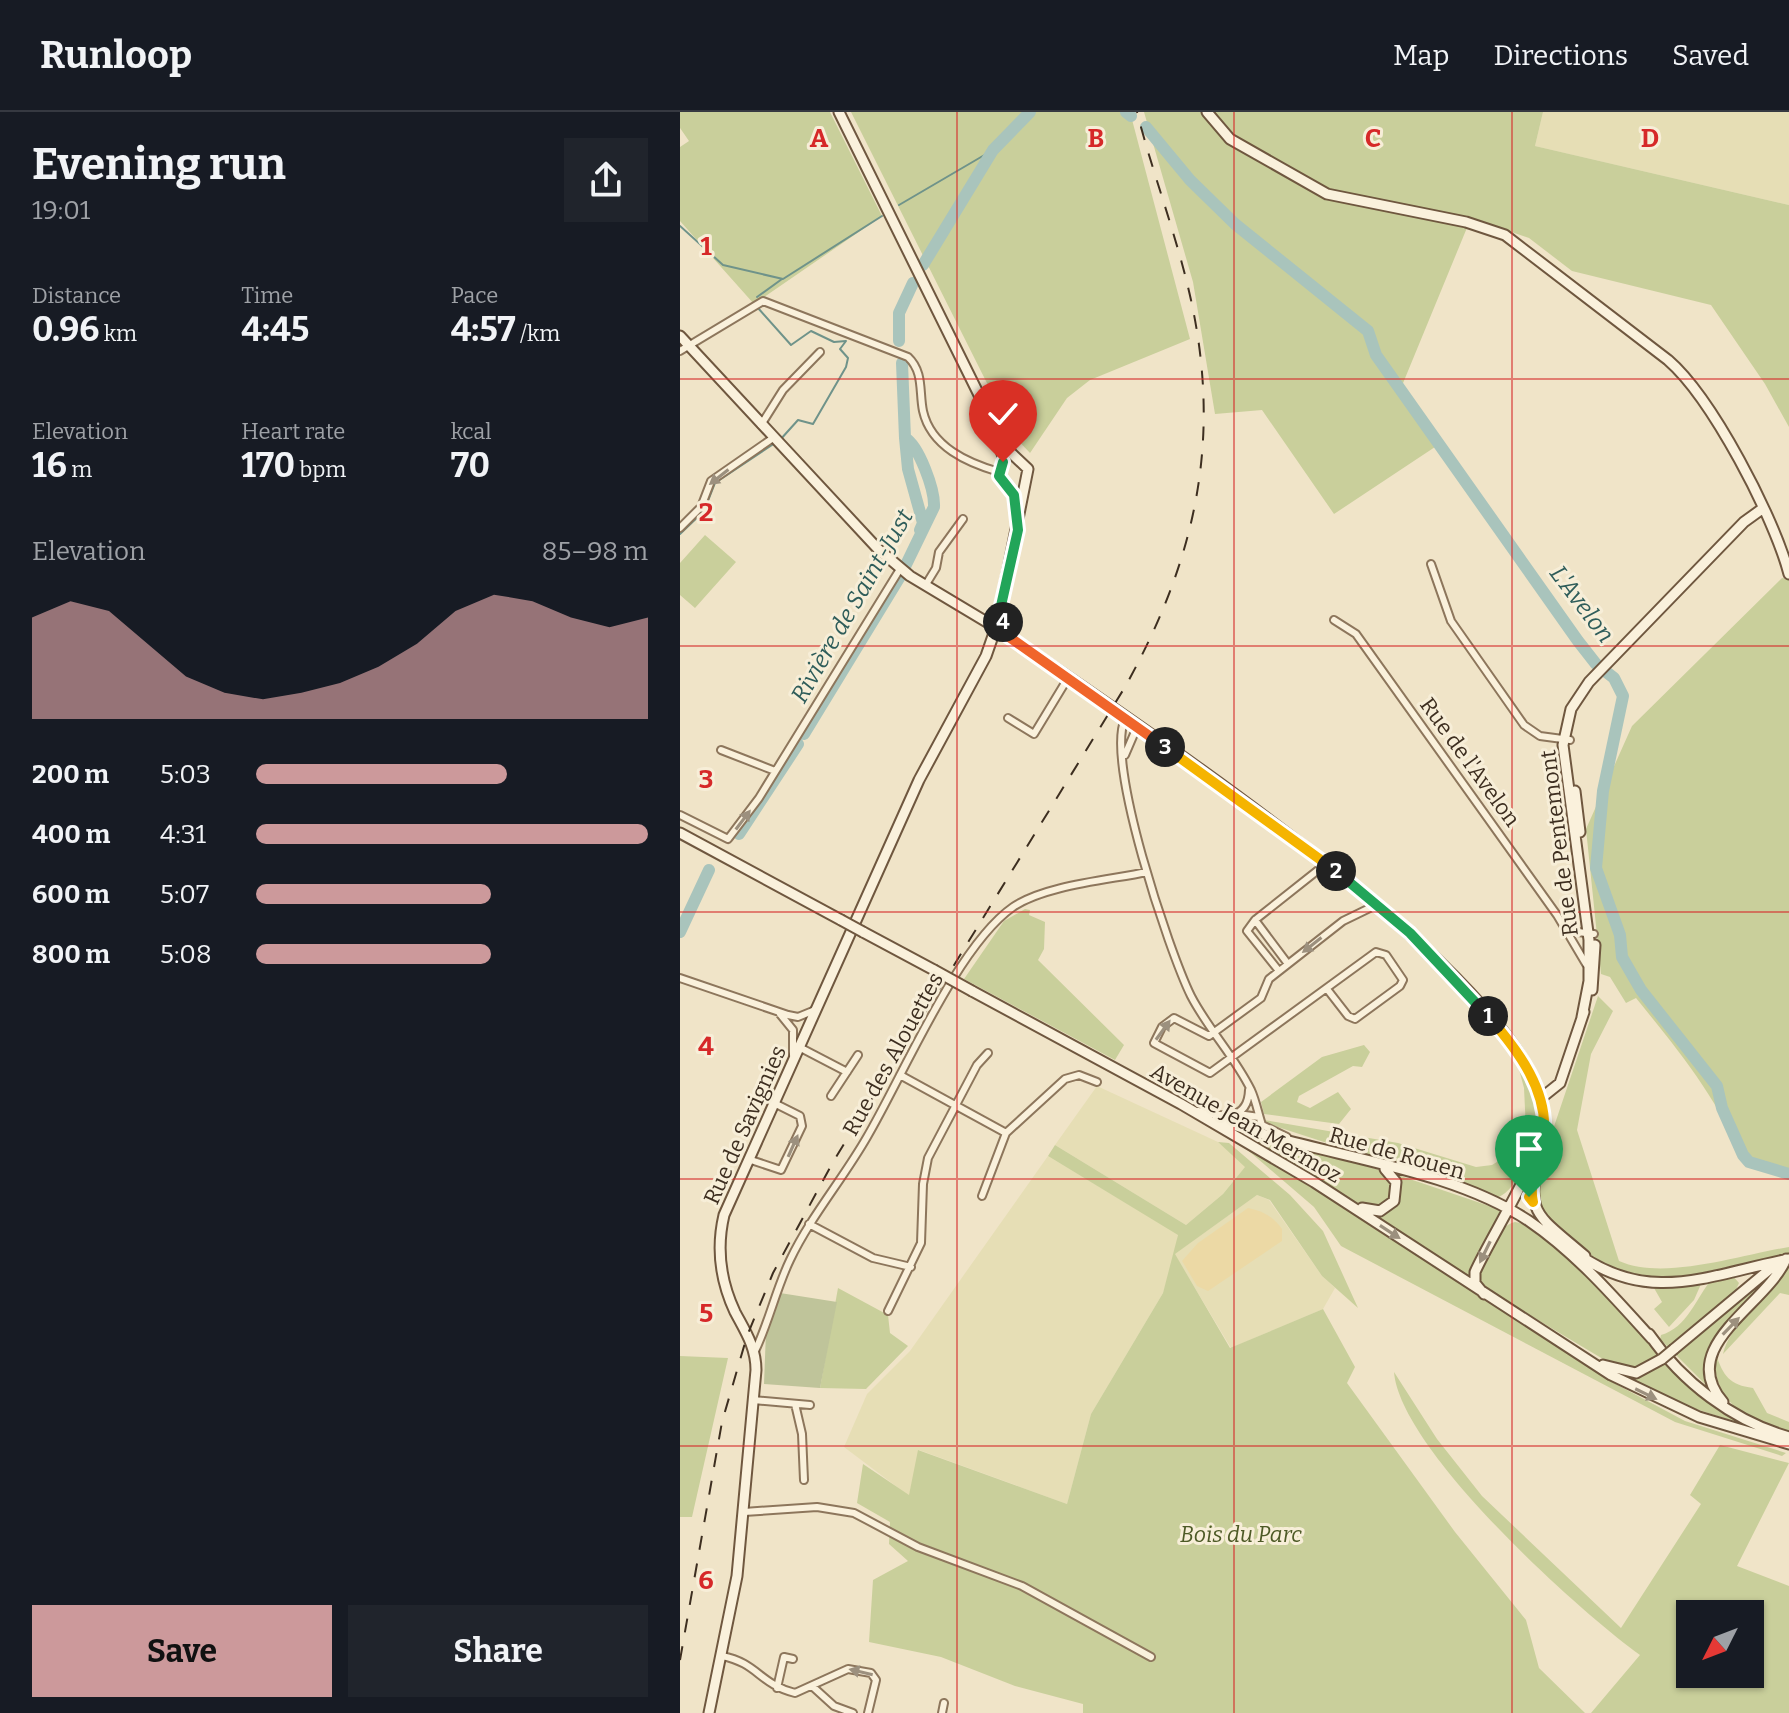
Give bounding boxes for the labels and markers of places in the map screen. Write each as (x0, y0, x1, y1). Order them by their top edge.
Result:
pin (969, 380, 1037, 462)
pin: 4 (983, 602, 1023, 642)
pin: 3 (1145, 727, 1185, 767)
pin: 2 (1316, 851, 1356, 891)
pin: 1 (1468, 996, 1508, 1036)
pin (1495, 1115, 1563, 1197)

